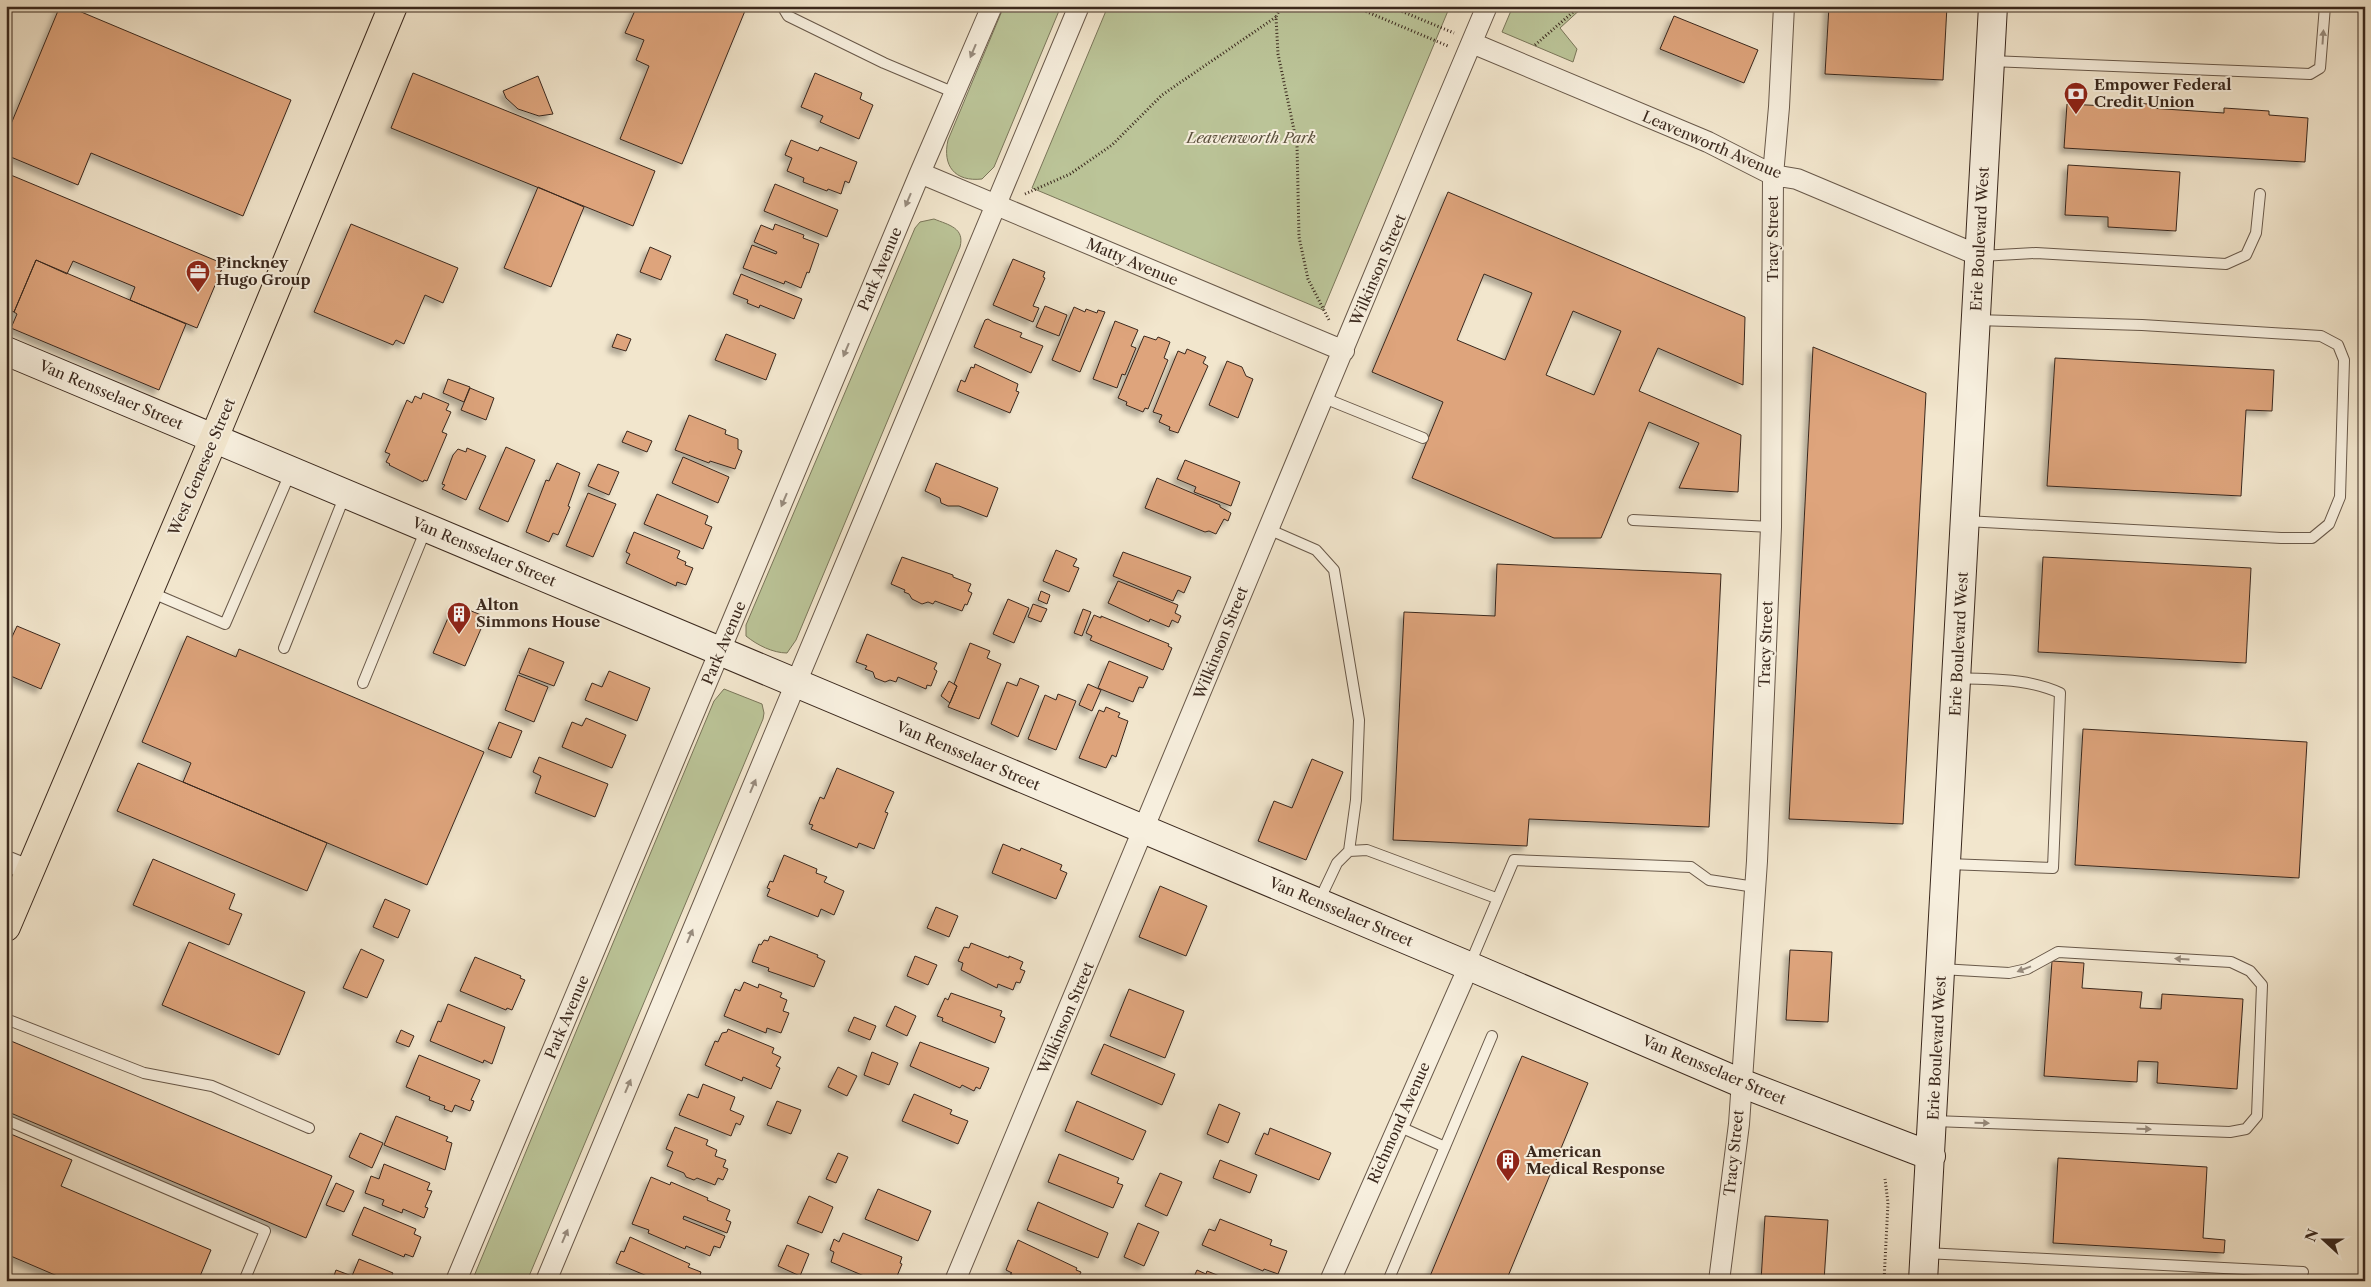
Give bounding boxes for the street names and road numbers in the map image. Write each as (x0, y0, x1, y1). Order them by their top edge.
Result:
street label: Leavenworth Avenue (1640, 107, 1785, 183)
street label: Erie Boulevard West (1966, 166, 1993, 312)
street label: Tracy Street (1763, 195, 1782, 282)
street label: Wilkinson Street (1345, 210, 1410, 330)
street label: Park Avenue (853, 224, 906, 313)
street label: Matty Avenue (1083, 234, 1181, 289)
street label: Van Rensselaer Street (36, 355, 187, 434)
street label: West Genesee Street (164, 395, 239, 539)
street label: Van Rensselaer Street (409, 512, 560, 591)
street label: Erie Boulevard West (1945, 571, 1972, 717)
street label: Wilkinson Street (1189, 583, 1252, 703)
street label: Park Avenue (697, 598, 750, 687)
street label: Tracy Street (1754, 600, 1777, 688)
street label: Van Rensselaer Street (893, 716, 1044, 795)
street label: Van Rensselaer Street (1266, 872, 1417, 951)
street label: Wilkinson Street (1033, 958, 1098, 1078)
street label: Park Avenue (540, 972, 593, 1061)
street label: Erie Boulevard West (1923, 975, 1950, 1121)
street label: Van Rensselaer Street (1639, 1030, 1790, 1109)
street label: Richmond Avenue (1363, 1059, 1434, 1187)
street label: Tracy Street (1720, 1108, 1748, 1197)

